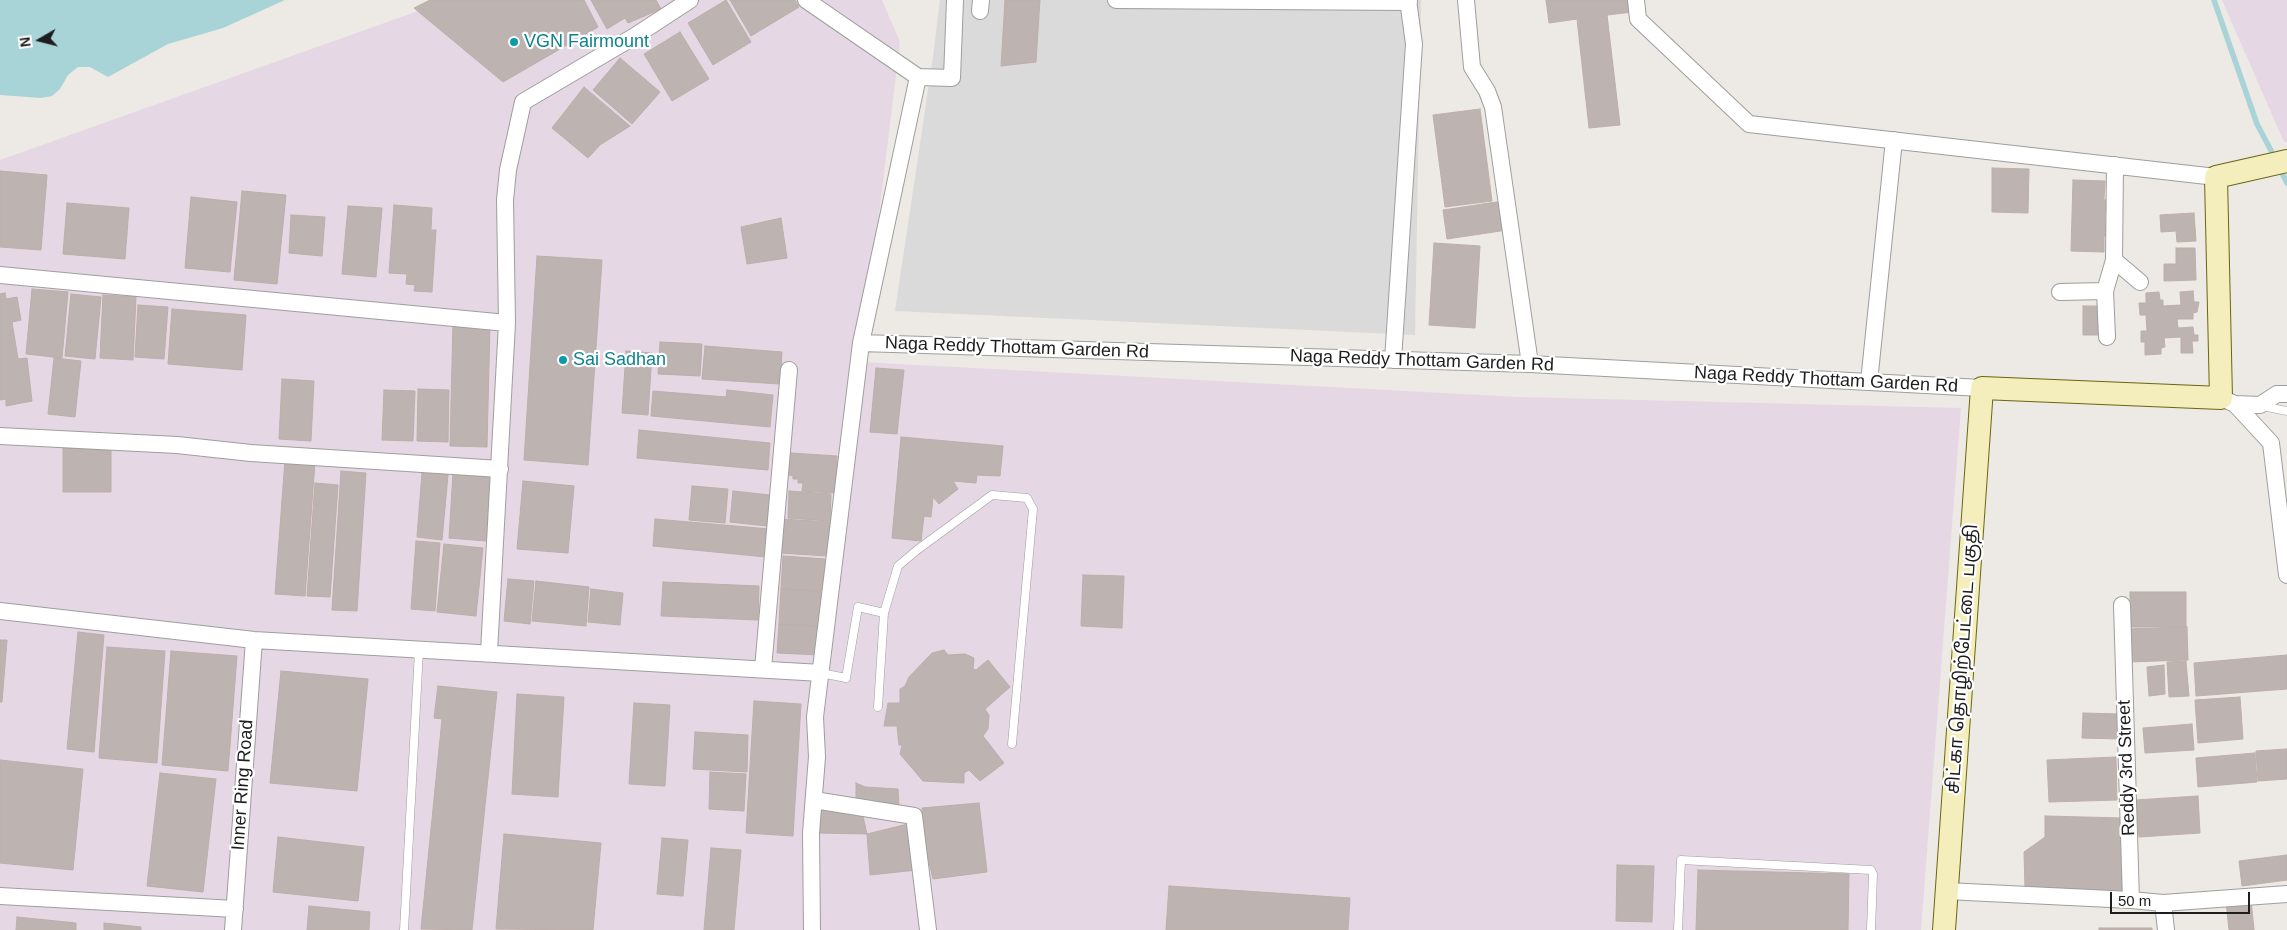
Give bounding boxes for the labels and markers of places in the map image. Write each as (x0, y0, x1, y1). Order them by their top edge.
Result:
place label: VGN Fairmount (524, 31, 649, 53)
marker: VGN Fairmount (508, 36, 520, 48)
place label: Sai Sadhan (573, 349, 666, 371)
marker: Sai Sadhan (557, 354, 569, 366)

